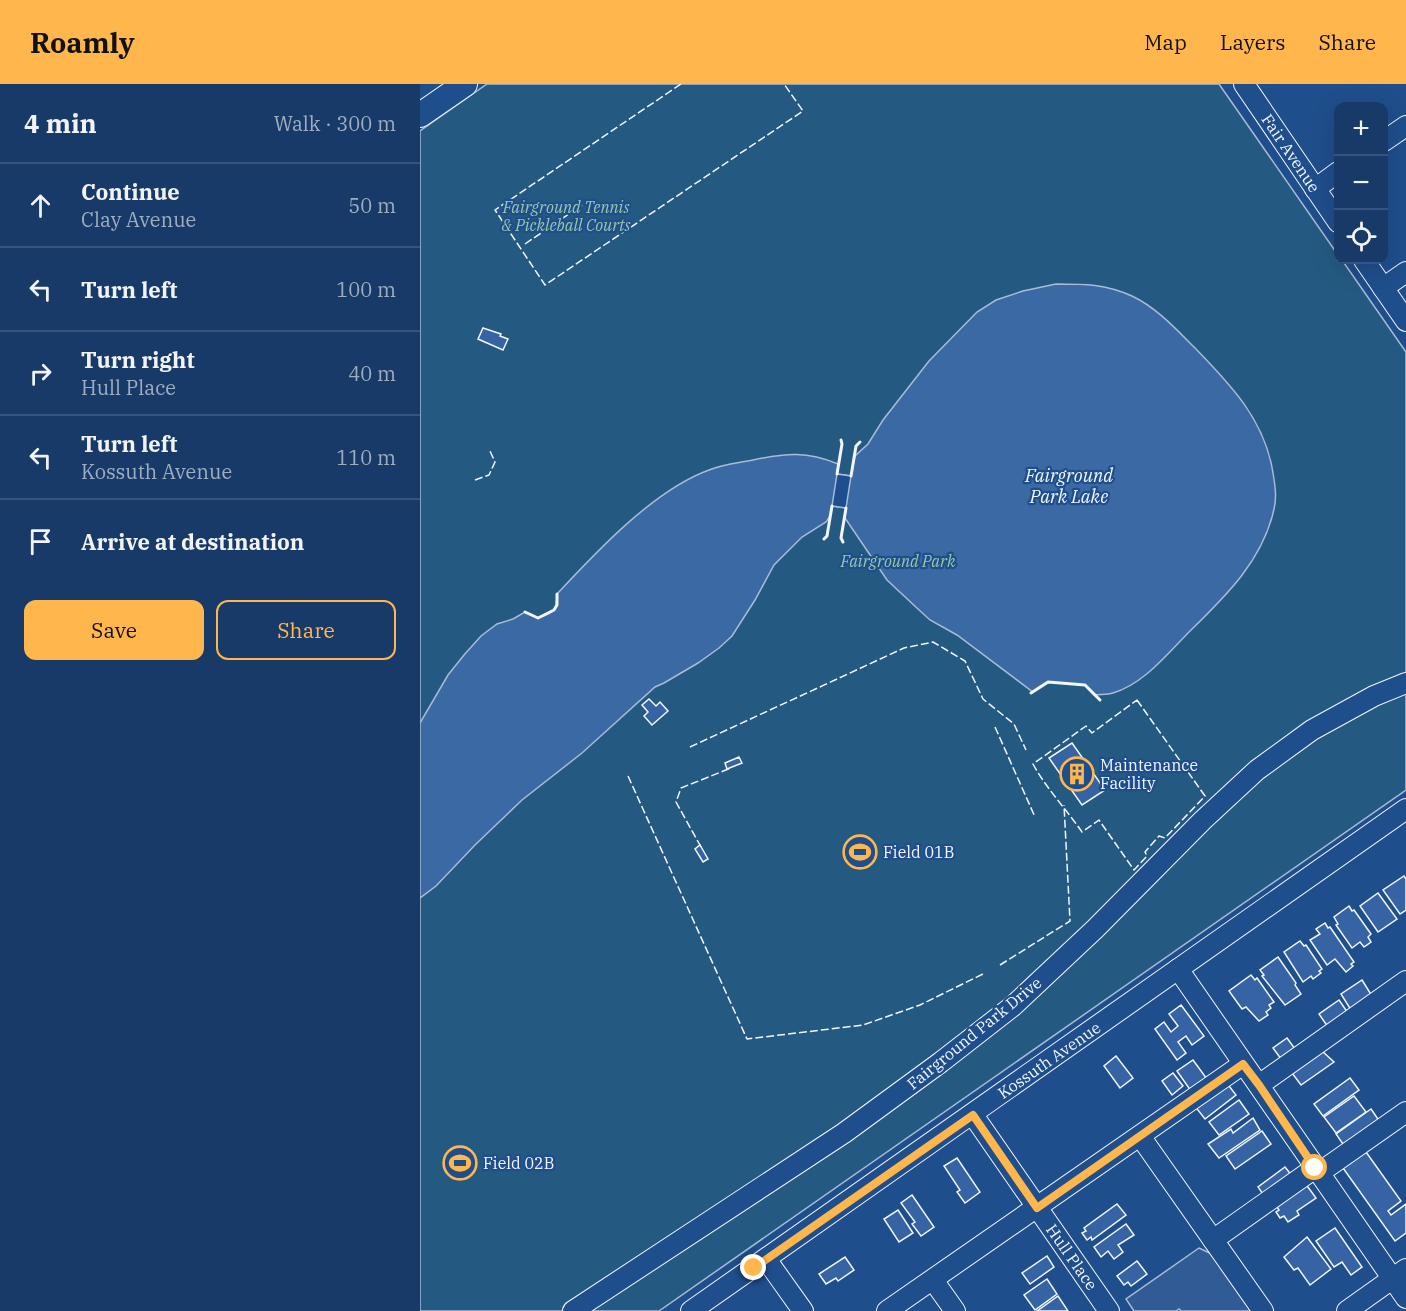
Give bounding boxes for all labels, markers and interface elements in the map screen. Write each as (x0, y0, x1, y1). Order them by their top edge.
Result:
text: Roamly (30, 24, 135, 61)
text: Map (1144, 28, 1187, 56)
text: Layers (1220, 28, 1286, 56)
text: Share (1319, 28, 1376, 56)
map controls (1334, 102, 1388, 264)
button: + (1334, 102, 1388, 156)
text: 4 min (24, 106, 97, 140)
text: Walk · 300 m (274, 110, 396, 137)
street label: Fair Avenue (1257, 110, 1325, 196)
button: − (1334, 156, 1388, 210)
text: Continue (81, 177, 180, 206)
icon: ahead (24, 189, 57, 222)
text: 50 m (348, 192, 396, 219)
park label: Fairground Tennis & Pickleball Courts (501, 197, 631, 235)
text: Clay Avenue (81, 206, 196, 233)
button: locate (1334, 210, 1388, 264)
icon: left (24, 273, 57, 306)
text: Turn left (81, 275, 177, 304)
text: 100 m (336, 276, 396, 303)
text: Turn right (81, 345, 195, 374)
icon: right (24, 357, 57, 390)
text: 40 m (348, 360, 396, 387)
text: Hull Place (81, 374, 176, 401)
text: Turn left (81, 429, 177, 458)
icon: left (24, 441, 57, 474)
text: 110 m (336, 444, 396, 471)
text: Kossuth Avenue (81, 458, 232, 485)
water label: Fairground Park Lake (1024, 464, 1113, 508)
icon: arrive (24, 525, 57, 558)
text: Arrive at destination (81, 527, 304, 556)
park label: Fairground Park (840, 551, 956, 571)
button: Save (24, 600, 204, 660)
button: Share (216, 600, 396, 660)
place label: Maintenance Facility (1100, 755, 1198, 793)
building icon: Maintenance Facility (1059, 756, 1095, 792)
sports icon: Field 01B (842, 834, 878, 870)
place label: Field 01B (883, 842, 954, 862)
street label: Fairground Park Drive (903, 972, 1045, 1094)
street label: Kossuth Avenue (994, 1017, 1104, 1103)
sports icon: Field 02B (442, 1145, 478, 1181)
place label: Field 02B (483, 1153, 554, 1173)
route start (1301, 1154, 1327, 1180)
street label: Hull Place (1042, 1220, 1102, 1294)
route end (740, 1254, 766, 1280)

